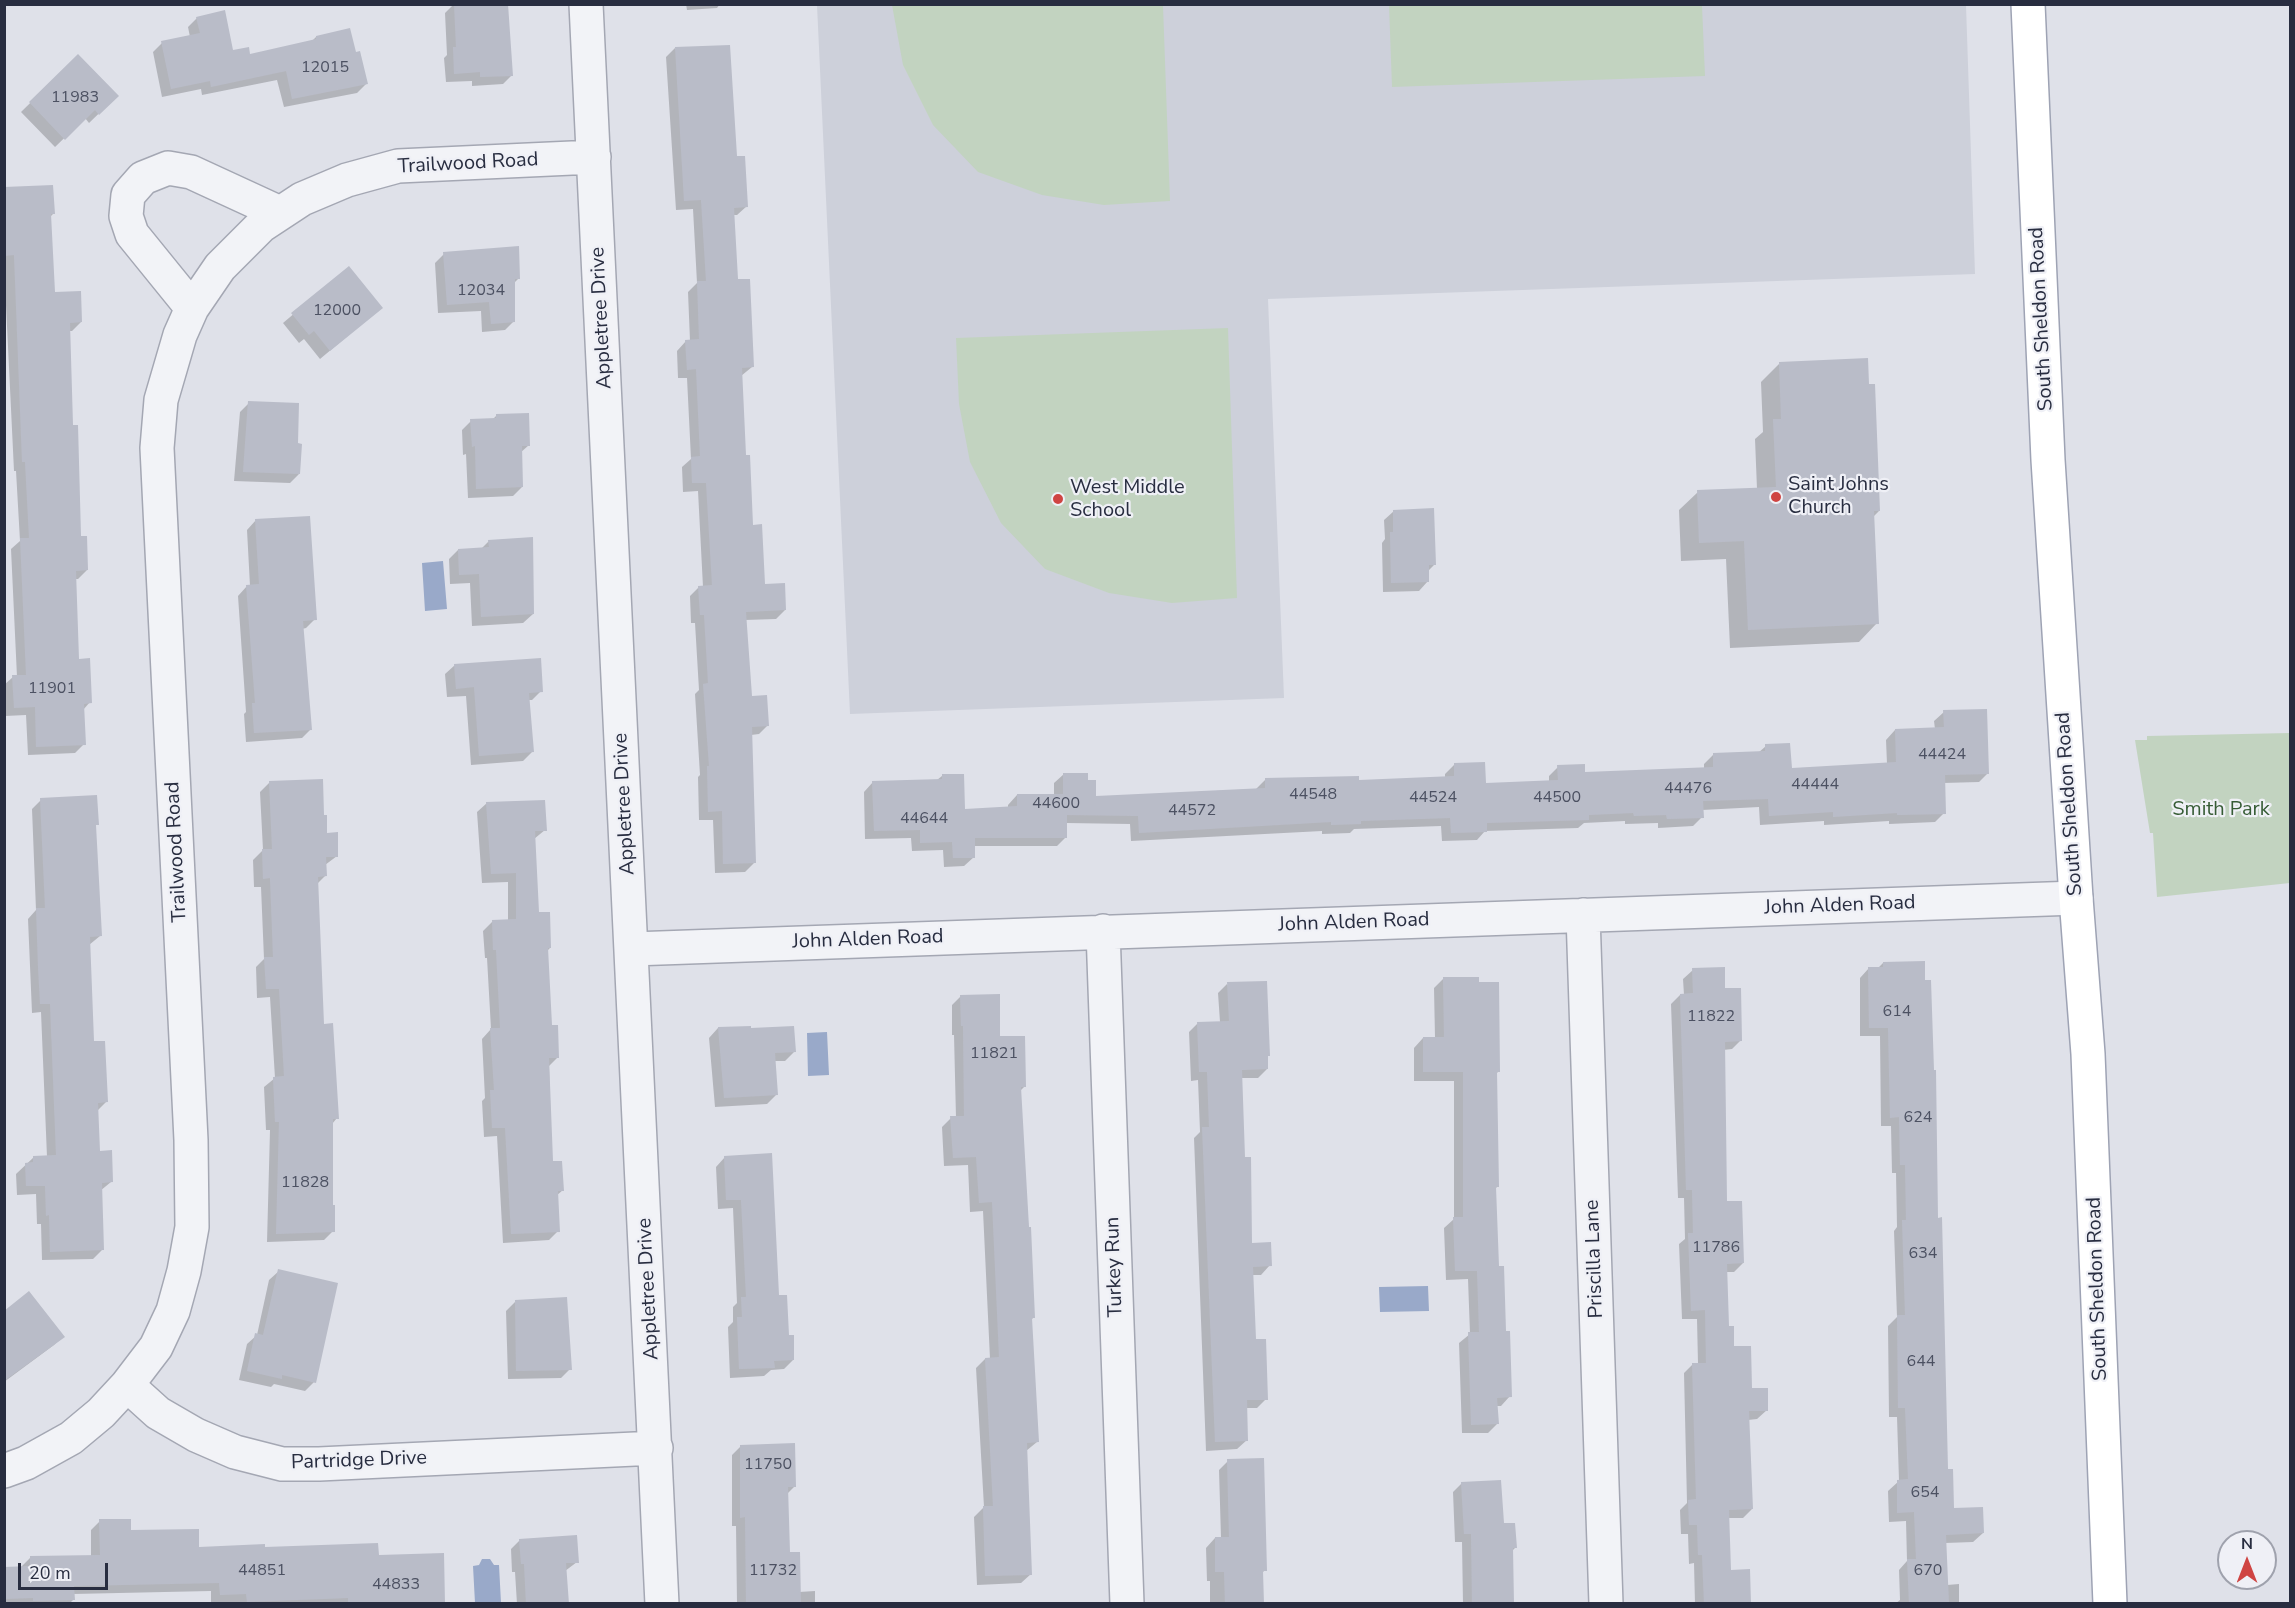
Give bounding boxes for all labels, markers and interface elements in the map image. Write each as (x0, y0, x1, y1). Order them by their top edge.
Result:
house number: 12015 (301, 58, 349, 78)
house number: 11983 (51, 88, 99, 108)
street label: Trailwood Road (397, 148, 539, 180)
street label: South Sheldon Road (2025, 226, 2059, 412)
street label: Appletree Drive (586, 246, 618, 390)
house number: 12034 (457, 281, 505, 301)
house number: 12000 (313, 301, 361, 321)
place label: Saint Johns Church (1788, 473, 1889, 520)
place label: West Middle School (1070, 476, 1185, 523)
marker: Saint Johns Church (1769, 490, 1783, 504)
marker: West Middle School (1051, 492, 1065, 506)
house number: 11901 (28, 679, 76, 699)
street label: South Sheldon Road (2052, 711, 2088, 897)
street label: Appletree Drive (609, 732, 641, 876)
house number: 44424 (1918, 745, 1966, 765)
house number: 44444 (1791, 775, 1839, 795)
house number: 44476 (1664, 779, 1712, 799)
street label: Trailwood Road (161, 781, 193, 923)
house number: 44548 (1289, 785, 1337, 805)
house number: 44524 (1409, 788, 1457, 808)
house number: 44500 (1533, 788, 1581, 808)
house number: 44600 (1032, 794, 1080, 814)
park label: Smith Park (2172, 798, 2270, 822)
house number: 44572 (1168, 801, 1216, 821)
house number: 44644 (900, 809, 948, 829)
street label: John Alden Road (1764, 891, 1916, 921)
street label: John Alden Road (1278, 908, 1430, 938)
street label: John Alden Road (792, 925, 944, 955)
house number: 614 (1883, 1002, 1911, 1022)
house number: 11822 (1687, 1007, 1735, 1027)
house number: 11821 (970, 1044, 1018, 1064)
house number: 624 (1904, 1108, 1932, 1128)
house number: 11828 (281, 1173, 329, 1193)
street label: South Sheldon Road (2083, 1197, 2113, 1381)
street label: Priscilla Lane (1581, 1199, 1609, 1319)
street label: Turkey Run (1101, 1216, 1129, 1318)
street label: Appletree Drive (633, 1217, 665, 1361)
house number: 11786 (1692, 1238, 1740, 1258)
house number: 634 (1909, 1244, 1937, 1264)
house number: 644 (1907, 1352, 1935, 1372)
street label: Partridge Drive (291, 1447, 427, 1475)
house number: 11750 (744, 1455, 792, 1475)
house number: 654 (1911, 1483, 1939, 1503)
north arrow (2217, 1530, 2277, 1590)
text: N (2241, 1533, 2253, 1555)
scale bar (21, 1551, 111, 1589)
text: 20 m (29, 1561, 71, 1585)
house number: 44851 (238, 1561, 286, 1581)
house number: 11732 (749, 1561, 797, 1581)
house number: 670 (1914, 1561, 1942, 1581)
house number: 44833 (372, 1575, 420, 1595)

